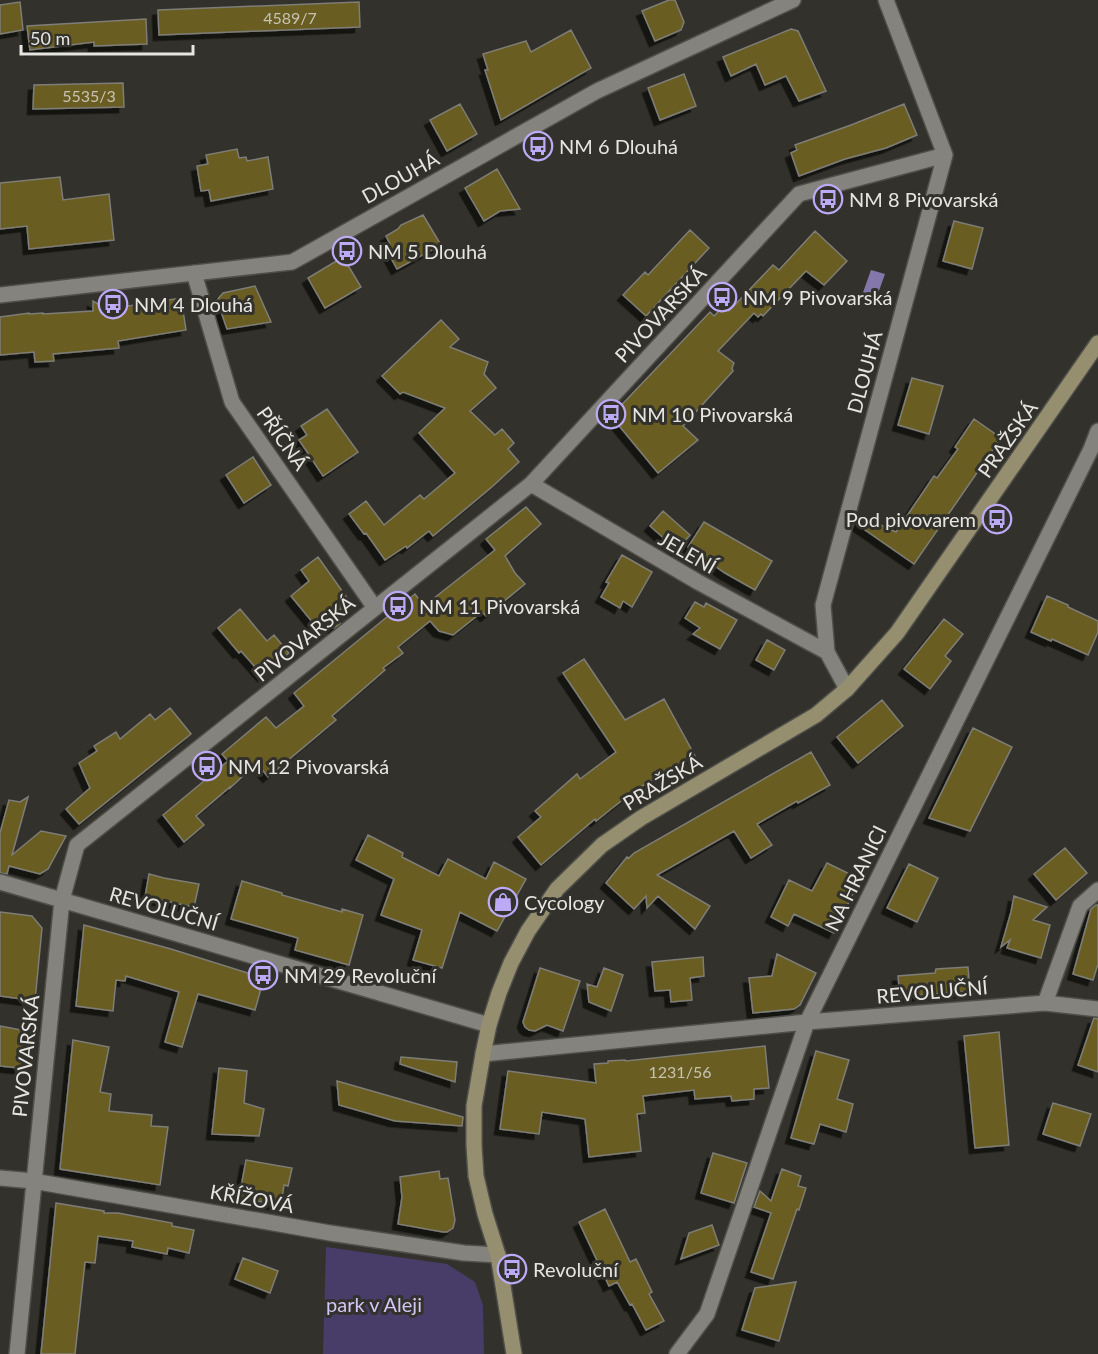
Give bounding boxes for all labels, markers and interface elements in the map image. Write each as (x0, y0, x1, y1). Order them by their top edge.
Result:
house number: 4589/7 (263, 8, 317, 27)
scale bar (21, 18, 194, 56)
text: 50 m (30, 27, 70, 49)
house number: 5535/3 (62, 86, 116, 105)
bus stop icon: NM 6 Dlouhá (522, 130, 554, 162)
place label: NM 6 Dlouhá (559, 134, 678, 158)
street label: DLOUHÁ (357, 146, 443, 208)
bus stop icon: NM 8 Pivovarská (812, 183, 844, 215)
place label: NM 8 Pivovarská (849, 187, 999, 211)
bus stop icon: NM 5 Dlouhá (331, 235, 363, 267)
place label: NM 5 Dlouhá (368, 239, 487, 263)
street label: PIVOVARSKÁ (609, 261, 711, 367)
bus stop icon: NM 9 Pivovarská (706, 281, 738, 313)
place label: NM 9 Pivovarská (743, 285, 893, 309)
bus stop icon: NM 4 Dlouhá (97, 288, 129, 320)
place label: NM 4 Dlouhá (134, 292, 253, 316)
street label: DLOUHÁ (841, 328, 887, 416)
street label: PRAŽSKÁ (972, 396, 1042, 482)
bus stop icon: NM 10 Pivovarská (595, 398, 627, 430)
street label: PŘÍČNÁ (252, 401, 314, 475)
place label: NM 10 Pivovarská (632, 402, 793, 426)
bus stop icon: Pod pivovarem (981, 503, 1013, 535)
place label: Pod pivovarem (846, 507, 976, 531)
street label: JELENÍ (655, 526, 722, 579)
street label: PIVOVARSKÁ (249, 590, 360, 686)
bus stop icon: NM 11 Pivovarská (382, 590, 414, 622)
place label: NM 11 Pivovarská (419, 594, 580, 618)
street label: PRAŽSKÁ (618, 749, 706, 815)
bus stop icon: NM 12 Pivovarská (191, 750, 223, 782)
place label: NM 12 Pivovarská (228, 754, 389, 778)
street label: NA HRANICI (819, 821, 891, 935)
street label: REVOLUČNÍ (107, 881, 222, 935)
shop icon: Cycology (487, 886, 519, 918)
place label: Cycology (524, 890, 605, 914)
bus stop icon: NM 29 Revoluční (247, 959, 279, 991)
place label: NM 29 Revoluční (284, 963, 437, 987)
street label: REVOLUČNÍ (875, 974, 990, 1008)
street label: PIVOVARSKÁ (7, 993, 43, 1118)
house number: 1231/56 (649, 1062, 711, 1081)
street label: KŘÍŽOVÁ (208, 1179, 296, 1217)
bus stop icon: Revoluční (496, 1253, 528, 1285)
place label: Revoluční (533, 1257, 619, 1281)
park label: park v Aleji (326, 1292, 422, 1316)

